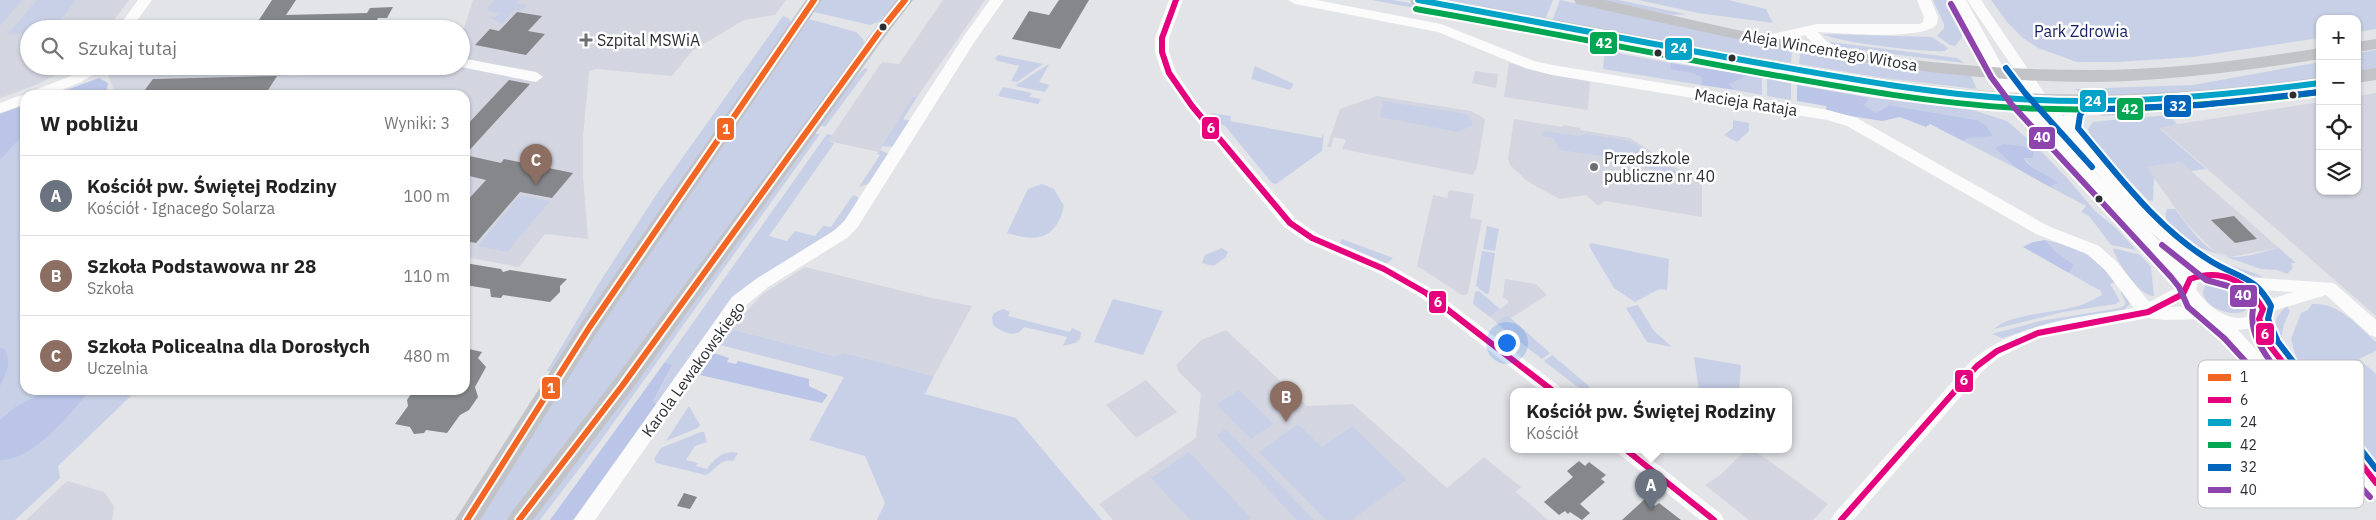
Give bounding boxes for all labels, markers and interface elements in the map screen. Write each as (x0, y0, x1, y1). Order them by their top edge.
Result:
map controls (2316, 15, 2361, 195)
button: + (2316, 15, 2361, 60)
search box (20, 20, 470, 75)
park label: Park Zdrowia (2034, 21, 2129, 41)
unlabelled marker (878, 22, 888, 32)
street label: Aleja Wincentego Witosa (1741, 25, 1920, 75)
place label: Szpital MSWiA (597, 30, 700, 50)
line badge: 42 (1589, 31, 1618, 55)
marker: Szpital MSWiA (579, 33, 593, 47)
icon: search (38, 34, 66, 62)
text: 42 (1596, 34, 1612, 52)
text: Szukaj tutaj (78, 36, 177, 60)
line badge: 24 (1664, 37, 1693, 61)
text: 24 (1671, 39, 1687, 57)
unlabelled marker (1653, 48, 1663, 58)
unlabelled marker (1727, 53, 1737, 63)
button: − (2316, 60, 2361, 105)
street label: Macieja Rataja (1693, 84, 1799, 120)
line badge: 24 (2079, 89, 2107, 113)
unlabelled marker (2288, 90, 2298, 100)
text: 24 (2085, 92, 2101, 110)
line badge: 32 (2163, 94, 2192, 118)
line badge: 42 (2116, 97, 2144, 121)
text: 32 (2170, 97, 2186, 115)
text: 42 (2122, 100, 2138, 118)
button: locate (2316, 105, 2361, 150)
text: W pobliżu (40, 109, 139, 137)
text: Wyniki: 3 (384, 113, 450, 133)
line badge: 6 (1201, 116, 1220, 140)
line badge: 1 (716, 117, 735, 141)
text: 6 (1207, 119, 1215, 137)
text: 1 (722, 120, 731, 138)
line badge: 40 (2028, 126, 2056, 150)
text: 40 (2034, 128, 2050, 146)
pin: C (520, 144, 552, 185)
place label: Przedszkole publiczne nr 40 (1604, 148, 1715, 186)
button: layers (2316, 150, 2361, 195)
marker: Przedszkole publiczne nr 40 (1588, 161, 1600, 173)
text: Kościół pw. Świętej Rodziny (87, 174, 337, 198)
text: A (51, 186, 61, 206)
text: 100 m (403, 186, 450, 206)
unlabelled marker (2094, 194, 2104, 204)
text: Kościół · Ignacego Solarza (87, 198, 275, 218)
text: Szkoła Podstawowa nr 28 (87, 254, 316, 278)
text: B (51, 266, 61, 286)
text: 110 m (403, 266, 450, 286)
text: Szkoła (87, 278, 134, 298)
line badge: 40 (2229, 284, 2258, 308)
text: 40 (2235, 286, 2251, 304)
line badge: 6 (1428, 290, 1447, 314)
text: 6 (1434, 293, 1442, 311)
street label: Karola Lewakowskiego (637, 297, 749, 441)
line badge: 6 (2255, 322, 2275, 346)
text: 6 (2261, 325, 2269, 343)
your location (1494, 330, 1520, 356)
text: Szkoła Policealna dla Dorosłych (87, 334, 370, 358)
text: C (51, 346, 61, 366)
text: 480 m (403, 346, 450, 366)
text: Uczelnia (87, 358, 148, 378)
legend (2198, 360, 2364, 508)
text: 1 (2240, 368, 2248, 386)
line badge: 6 (1954, 369, 1974, 393)
text: 6 (1960, 371, 1968, 389)
line badge: 1 (541, 376, 561, 400)
text: 1 (547, 379, 556, 397)
pin: B (1270, 381, 1302, 422)
popup (1510, 388, 1792, 453)
text: 6 (2240, 391, 2248, 409)
text: Kościół pw. Świętej Rodziny (1526, 399, 1776, 423)
text: 24 (2240, 413, 2257, 431)
text: Kościół (1526, 423, 1578, 443)
text: 42 (2240, 436, 2257, 454)
text: 32 (2240, 458, 2257, 476)
pin: A (1635, 469, 1667, 510)
text: 40 (2240, 481, 2257, 499)

